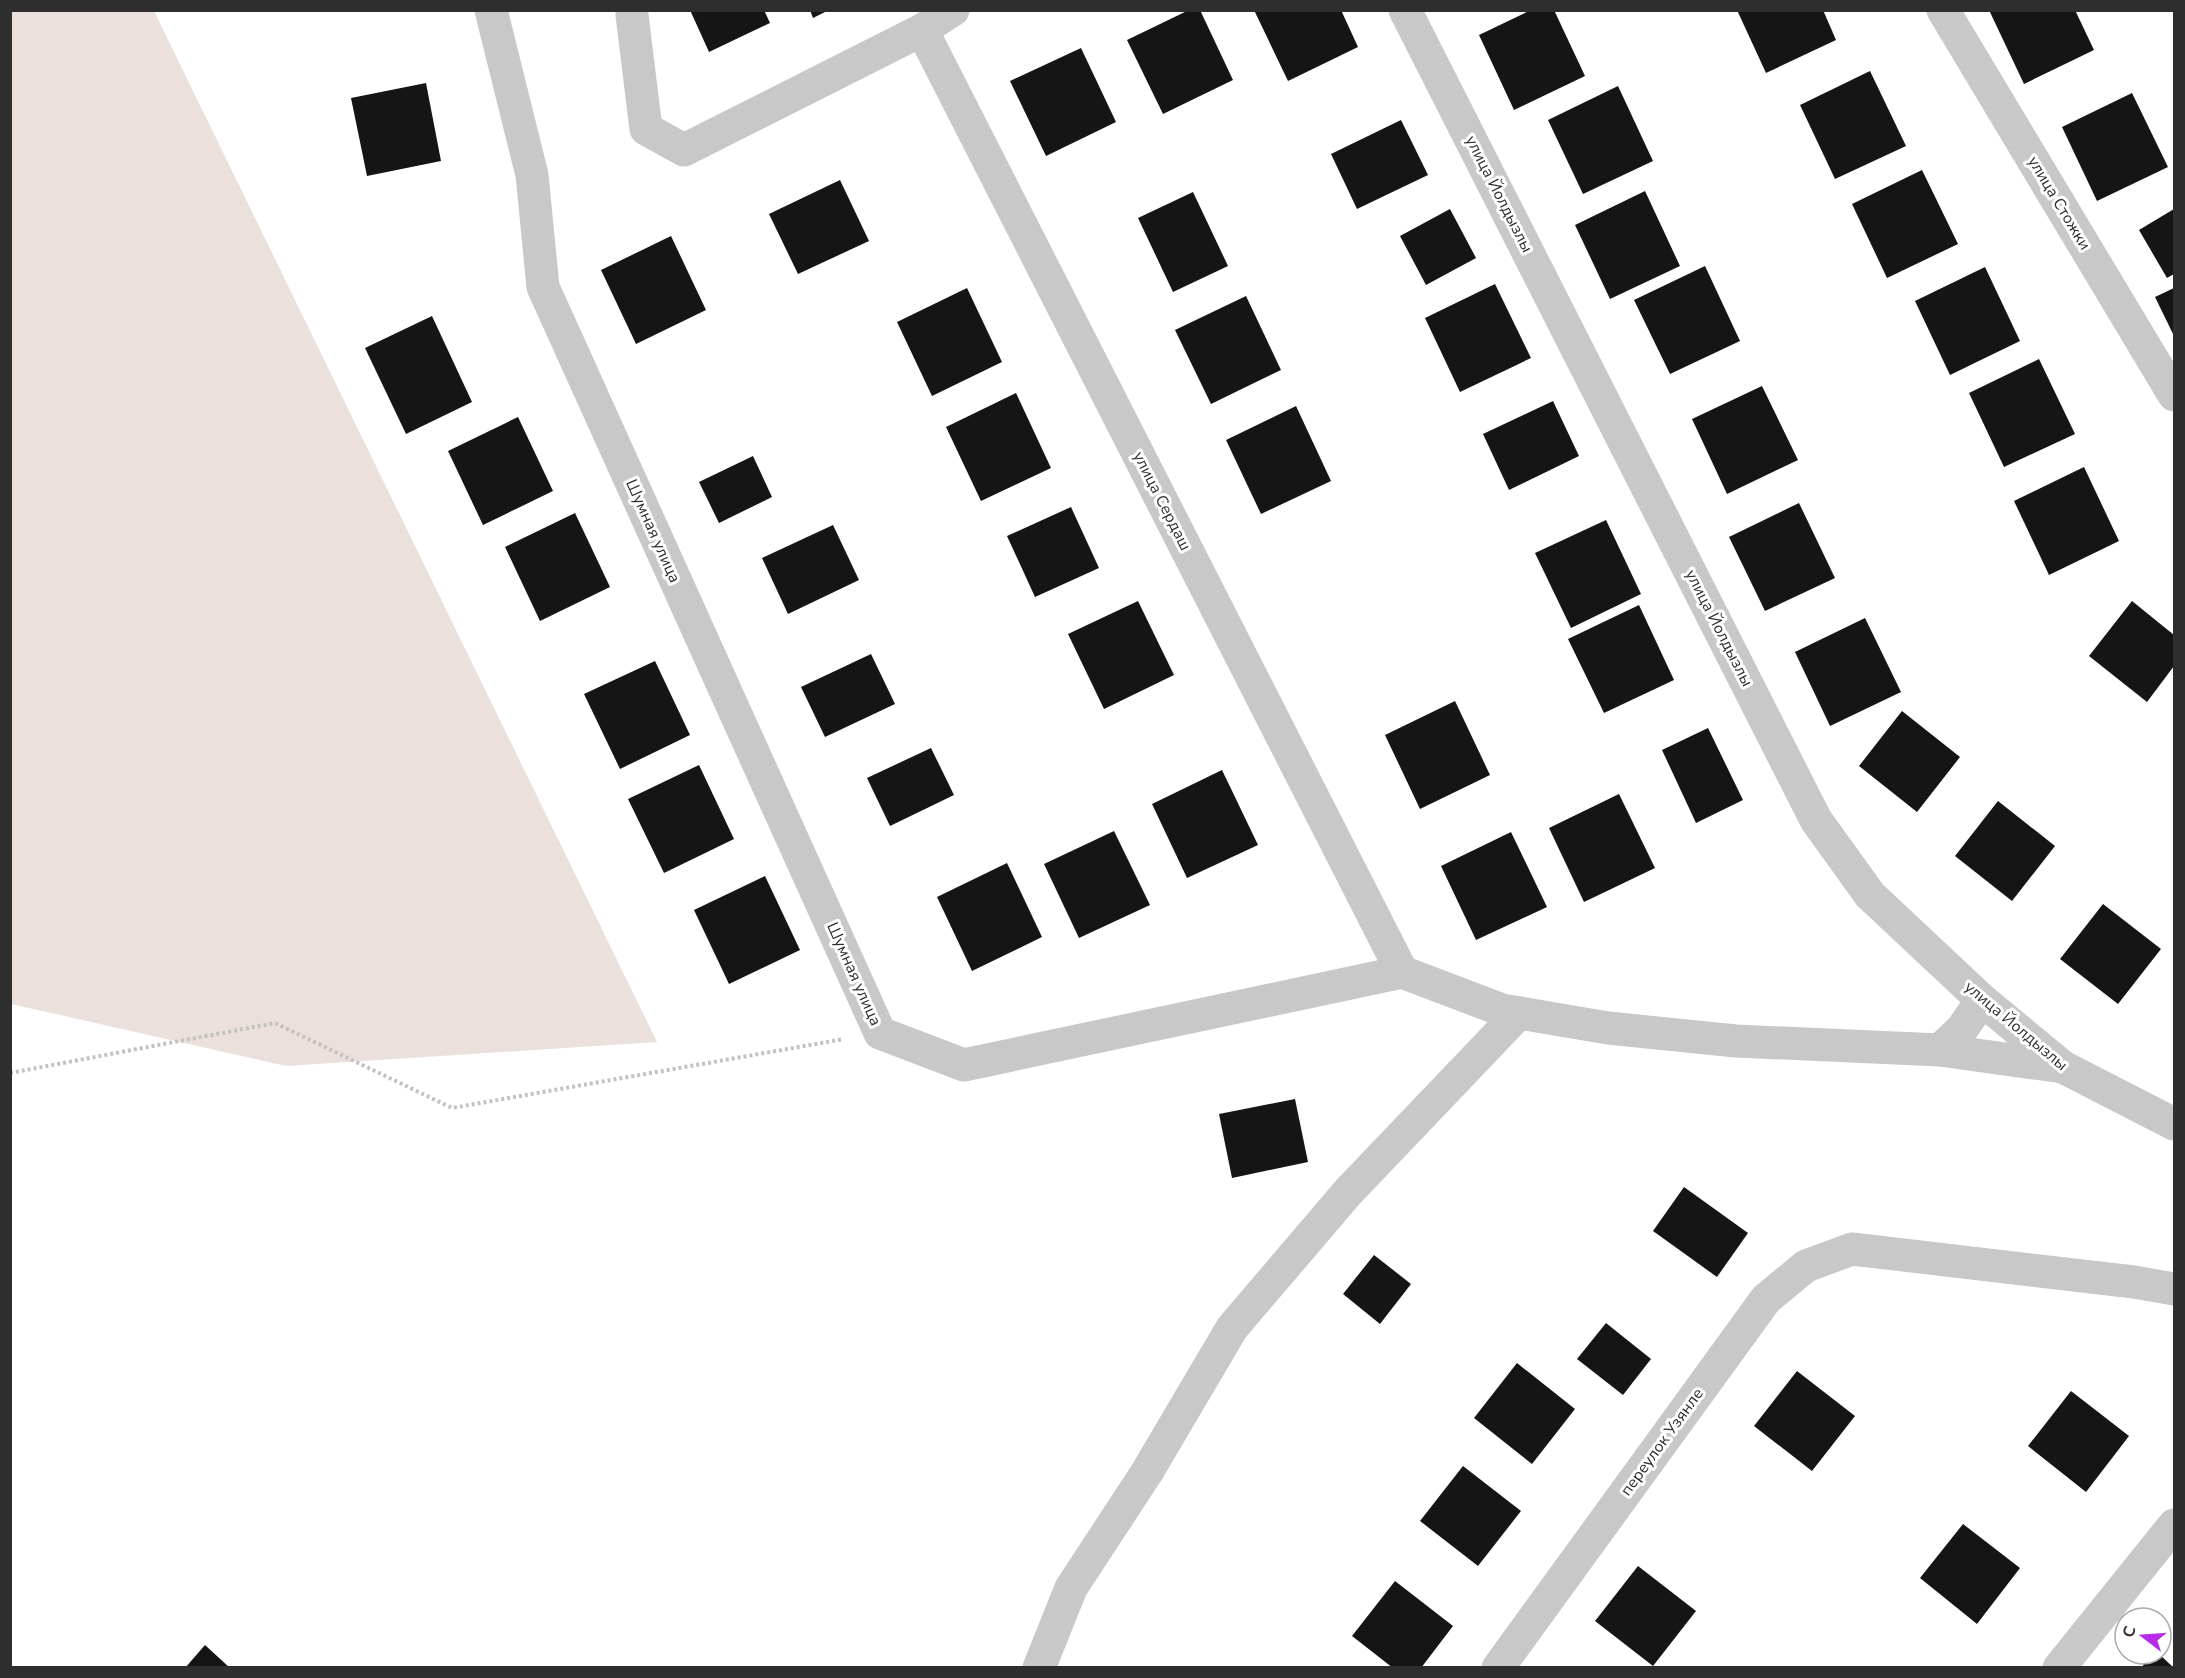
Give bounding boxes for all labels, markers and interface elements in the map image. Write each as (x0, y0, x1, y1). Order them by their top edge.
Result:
street label: улица Йолдызлы (1460, 132, 1538, 256)
street label: улица Стожки (2022, 152, 2096, 254)
street label: улица Сердаш (1128, 448, 1196, 554)
street label: Шумная улица (620, 476, 686, 586)
street label: улица Йолдызлы (1680, 566, 1758, 690)
street label: Шумная улица (821, 919, 887, 1029)
street label: улица Йолдызлы (1960, 976, 2072, 1076)
street label: переулок Узянле (1615, 1384, 1709, 1500)
north arrow (2113, 1606, 2173, 1666)
text: С (2118, 1623, 2142, 1640)

